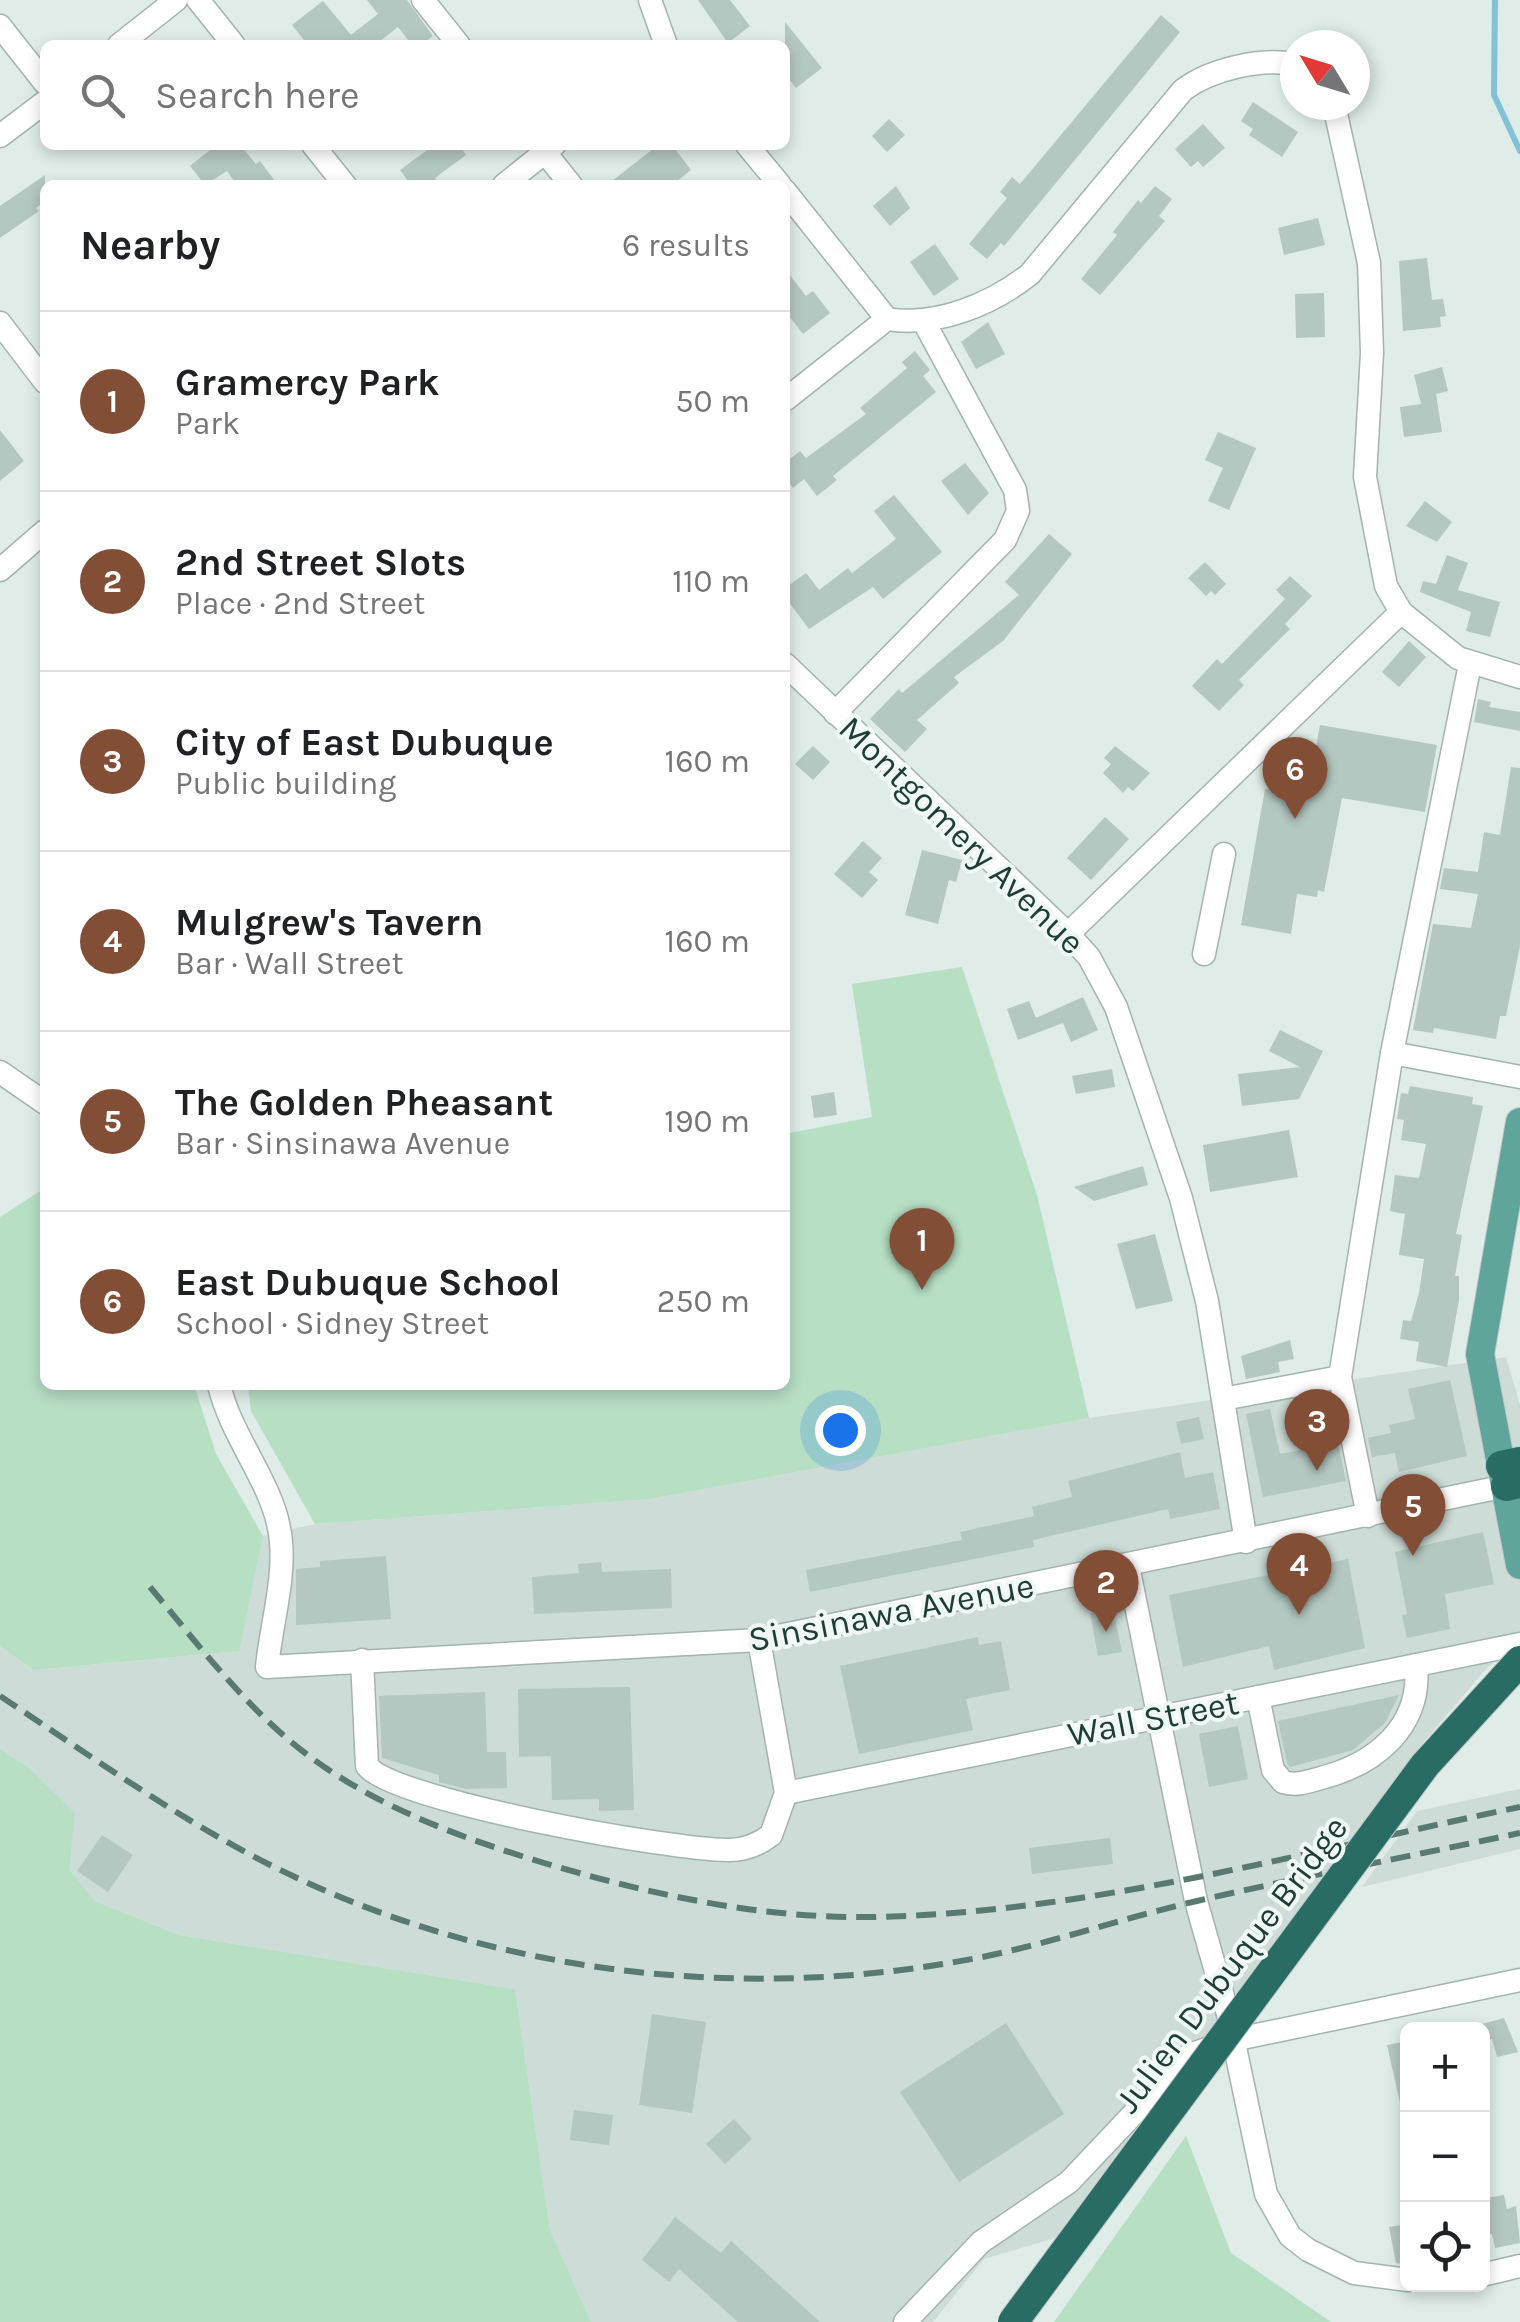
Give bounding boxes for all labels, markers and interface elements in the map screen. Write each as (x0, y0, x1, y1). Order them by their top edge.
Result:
north arrow (1280, 30, 1370, 120)
search box (40, 40, 790, 150)
icon: search (75, 68, 130, 123)
text: Search here (155, 73, 359, 118)
text: Nearby (80, 220, 220, 270)
text: 6 results (622, 227, 750, 264)
text: Gramercy Park (175, 360, 440, 405)
text: 1 (107, 383, 118, 420)
text: 50 m (675, 383, 750, 420)
text: Park (175, 405, 240, 442)
text: 2nd Street Slots (175, 540, 466, 585)
text: 2 (103, 563, 122, 600)
text: 110 m (672, 563, 750, 600)
text: Place · 2nd Street (175, 585, 425, 622)
street label: Montgomery Avenue (830, 708, 1093, 963)
text: City of East Dubuque (175, 720, 554, 765)
pin: 6 (1262, 736, 1328, 819)
text: 3 (103, 743, 122, 780)
text: 160 m (665, 743, 750, 780)
text: Public building (175, 765, 396, 802)
text: Mulgrew's Tavern (175, 900, 483, 945)
text: 4 (103, 923, 122, 960)
text: 160 m (665, 923, 750, 960)
text: Bar · Wall Street (175, 945, 404, 982)
text: The Golden Pheasant (175, 1080, 553, 1125)
text: 5 (103, 1103, 122, 1140)
text: 190 m (664, 1103, 750, 1140)
text: Bar · Sinsinawa Avenue (175, 1125, 510, 1162)
pin: 1 (890, 1208, 954, 1290)
text: East Dubuque School (175, 1260, 561, 1305)
text: 6 (103, 1283, 122, 1320)
text: 250 m (657, 1283, 750, 1320)
text: School · Sidney Street (175, 1305, 489, 1342)
pin: 3 (1284, 1388, 1350, 1471)
your location (815, 1405, 866, 1456)
pin: 5 (1380, 1474, 1446, 1556)
pin: 4 (1266, 1532, 1332, 1615)
pin: 2 (1074, 1550, 1138, 1632)
street label: Sinsinawa Avenue (745, 1565, 1037, 1660)
street label: Wall Street (1064, 1682, 1242, 1755)
street label: Julien Dubuque Bridge (1107, 1808, 1356, 2121)
map controls (1400, 2022, 1490, 2292)
button: + (1400, 2022, 1490, 2112)
button: − (1400, 2112, 1490, 2202)
button: locate (1400, 2202, 1490, 2292)

